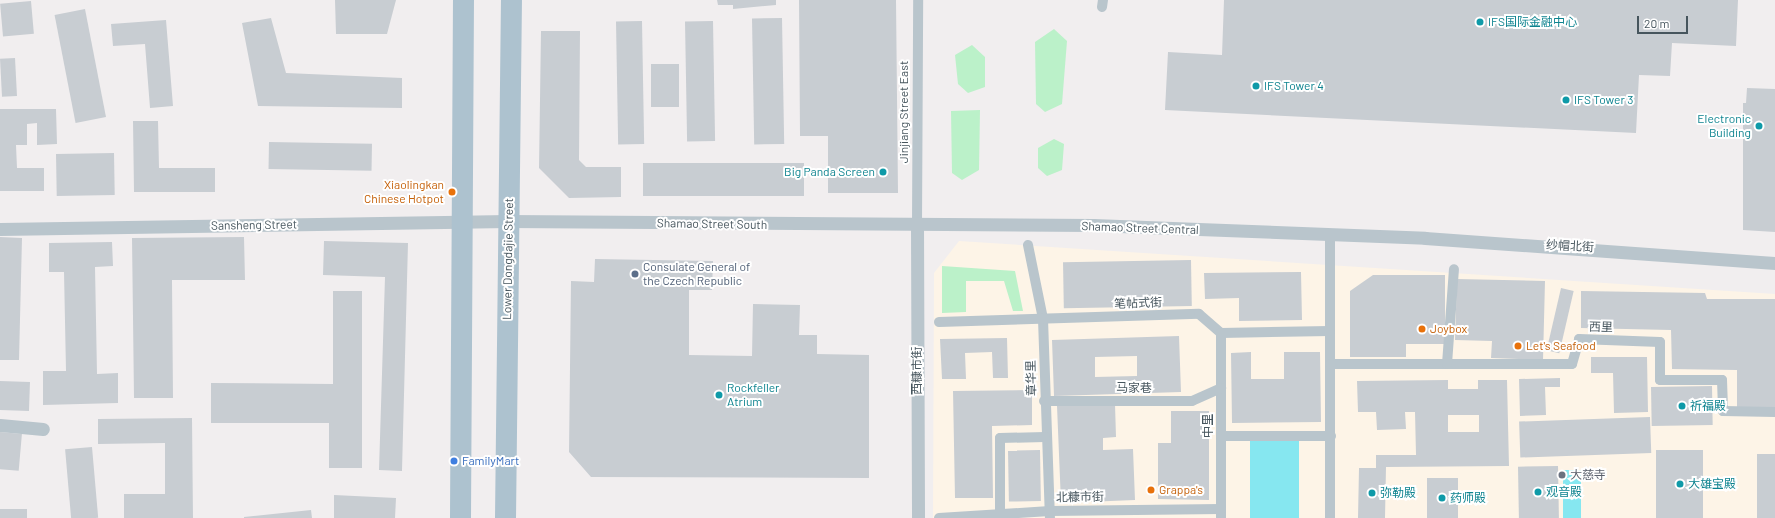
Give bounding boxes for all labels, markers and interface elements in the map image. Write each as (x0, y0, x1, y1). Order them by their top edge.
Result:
scale bar (1639, 8, 1690, 34)
place label: IFS国际金融中心 (1488, 15, 1577, 29)
text: 20 m (1644, 16, 1670, 30)
marker: IFS国际金融中心 (1475, 17, 1485, 27)
street label: Jinjiang Street East (897, 61, 911, 163)
place label: IFS Tower 4 (1264, 79, 1324, 93)
marker: IFS Tower 4 (1251, 81, 1261, 91)
place label: IFS Tower 3 (1574, 93, 1633, 107)
marker: IFS Tower 3 (1561, 95, 1571, 105)
place label: Electronic Building (1697, 112, 1751, 140)
marker: Electronic Building (1754, 121, 1764, 131)
place label: Big Panda Screen (784, 165, 875, 179)
marker: Big Panda Screen (878, 167, 888, 177)
place label: Xiaolingkan Chinese Hotpot (364, 178, 444, 206)
marker: Xiaolingkan Chinese Hotpot (447, 187, 457, 197)
street label: Lower Dongdajie Street (500, 198, 516, 320)
street label: Shamao Street South (657, 216, 767, 232)
street label: Sansheng Street (211, 217, 297, 233)
street label: Shamao Street Central (1081, 219, 1199, 237)
street label: 纱帽北街 (1546, 238, 1594, 254)
place label: Consulate General of the Czech Republic (643, 260, 750, 288)
marker: Consulate General of the Czech Republic (630, 269, 640, 279)
street label: 笔帖式街 (1114, 295, 1162, 311)
street label: 西里 (1589, 319, 1613, 335)
place label: Joybox (1430, 322, 1467, 336)
marker: Joybox (1417, 324, 1427, 334)
place label: Let's Seafood (1526, 339, 1596, 353)
marker: Let's Seafood (1513, 341, 1523, 351)
street label: 西糠市街 (910, 347, 924, 395)
street label: 章华里 (1023, 360, 1039, 396)
place label: Rockfeller Atrium (727, 381, 779, 409)
street label: 马家巷 (1116, 381, 1152, 395)
marker: Rockfeller Atrium (714, 390, 724, 400)
place label: 祈福殿 (1690, 399, 1726, 413)
marker: 祈福殿 (1677, 401, 1687, 411)
street label: 中里 (1201, 414, 1215, 438)
place label: FamilyMart (462, 454, 519, 468)
marker: FamilyMart (449, 456, 459, 466)
place label: 大慈寺 (1570, 468, 1606, 482)
marker: 大慈寺 (1557, 470, 1567, 480)
place label: 大雄宝殿 (1688, 477, 1736, 491)
marker: 大雄宝殿 (1675, 479, 1685, 489)
place label: Grappa's (1159, 483, 1203, 497)
marker: Grappa's (1146, 485, 1156, 495)
place label: 观音殿 (1546, 485, 1582, 499)
place label: 弥勒殿 (1380, 486, 1416, 500)
marker: 观音殿 (1533, 487, 1543, 497)
marker: 弥勒殿 (1367, 488, 1377, 498)
street label: 北糠市街 (1056, 489, 1104, 505)
place label: 药师殿 (1450, 491, 1486, 505)
marker: 药师殿 (1437, 493, 1447, 503)

